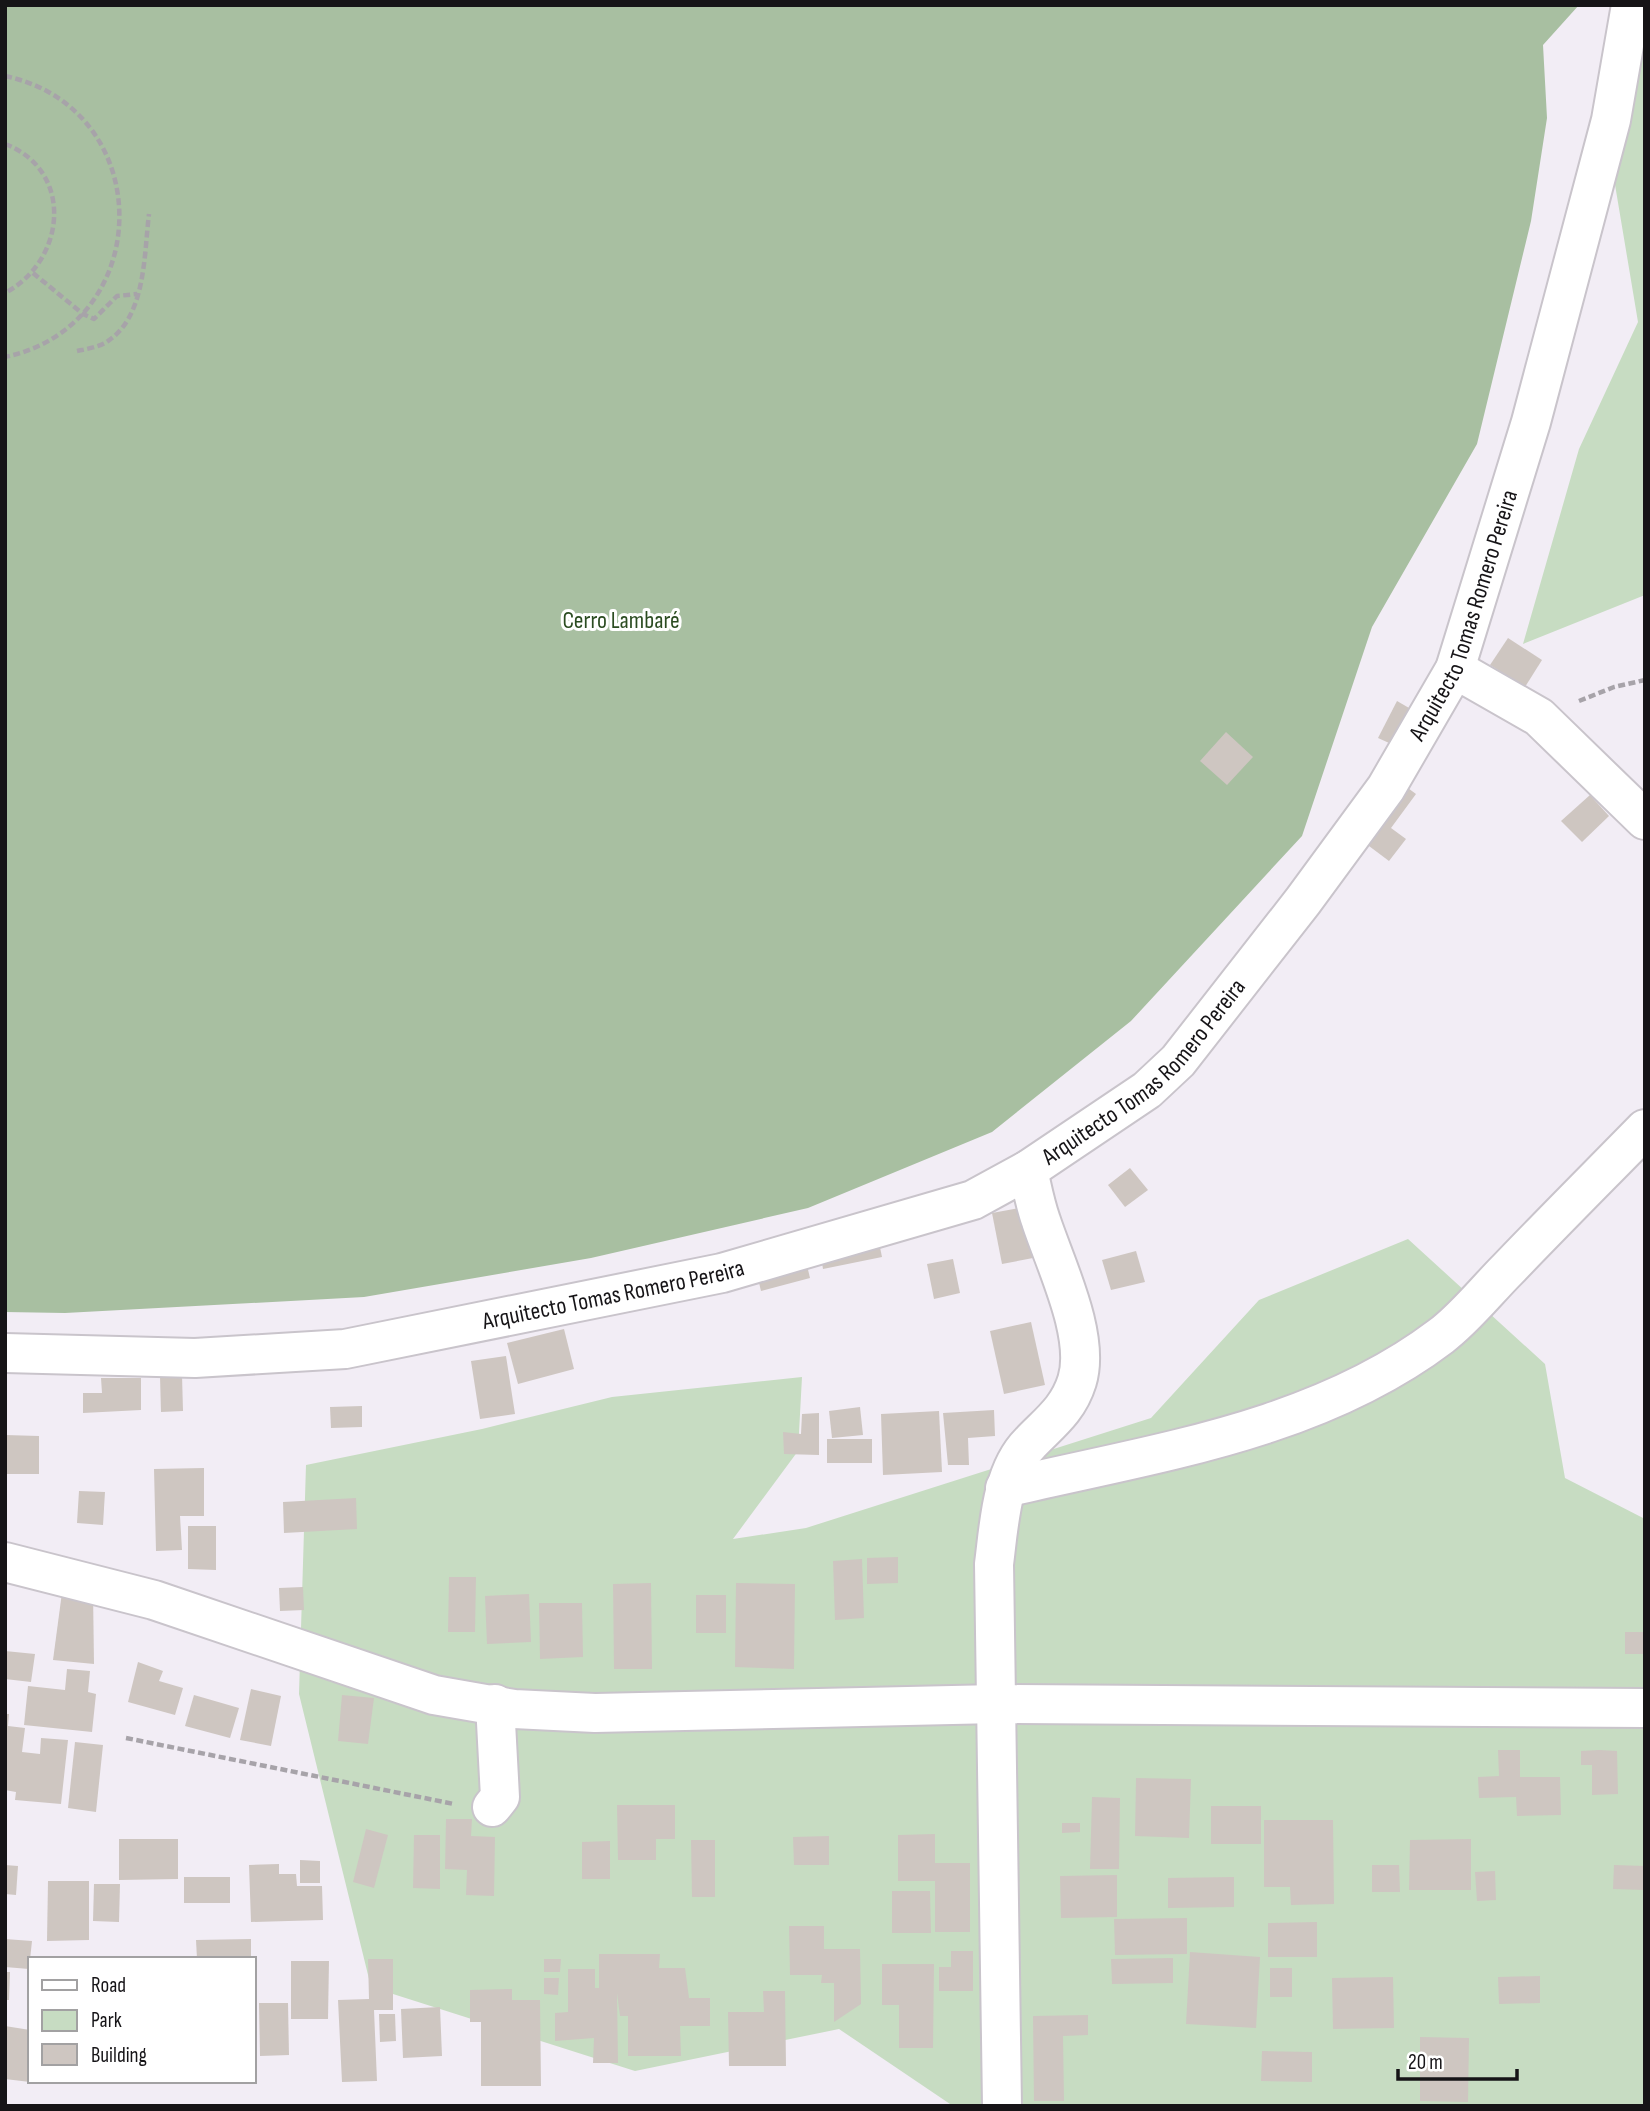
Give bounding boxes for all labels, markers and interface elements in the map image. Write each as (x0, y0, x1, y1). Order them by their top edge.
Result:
street label: Arquitecto Tomas Romero Pereira (1402, 486, 1524, 747)
park label: Cerro Lambaré (562, 606, 680, 635)
street label: Arquitecto Tomas Romero Pereira (1036, 973, 1252, 1172)
street label: Arquitecto Tomas Romero Pereira (479, 1253, 748, 1336)
legend (28, 1957, 256, 2083)
text: Road (91, 1973, 126, 1998)
text: Park (91, 2008, 122, 2033)
scale bar (1398, 2038, 1517, 2082)
text: Building (91, 2043, 147, 2068)
text: 20 m (1408, 2050, 1443, 2075)

